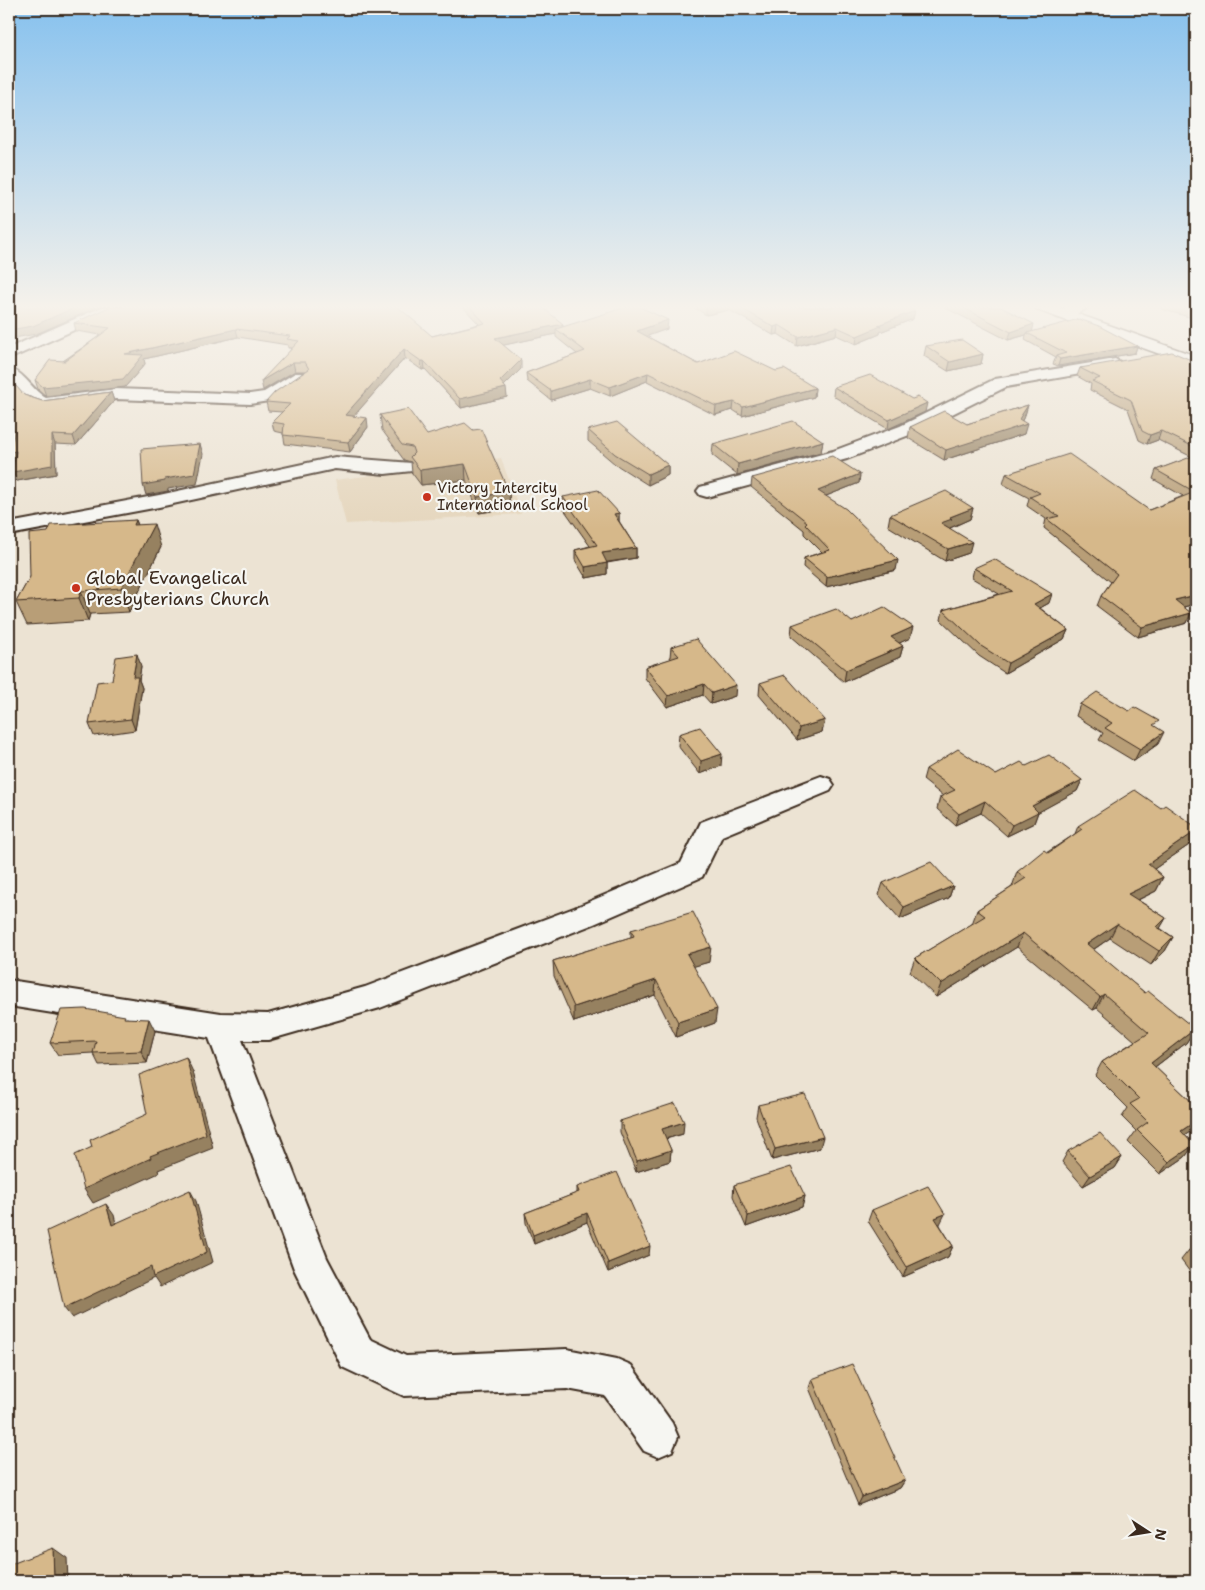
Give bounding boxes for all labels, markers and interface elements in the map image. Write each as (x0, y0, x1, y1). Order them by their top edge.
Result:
place label: Victory Intercity International School (437, 478, 588, 515)
marker: Victory Intercity International School (421, 491, 433, 503)
place label: Global Evangelical Presbyterians Church (86, 566, 269, 611)
marker: Global Evangelical Presbyterians Church (70, 582, 82, 594)
north arrow (1122, 1508, 1172, 1558)
text: N (1151, 1527, 1171, 1542)

